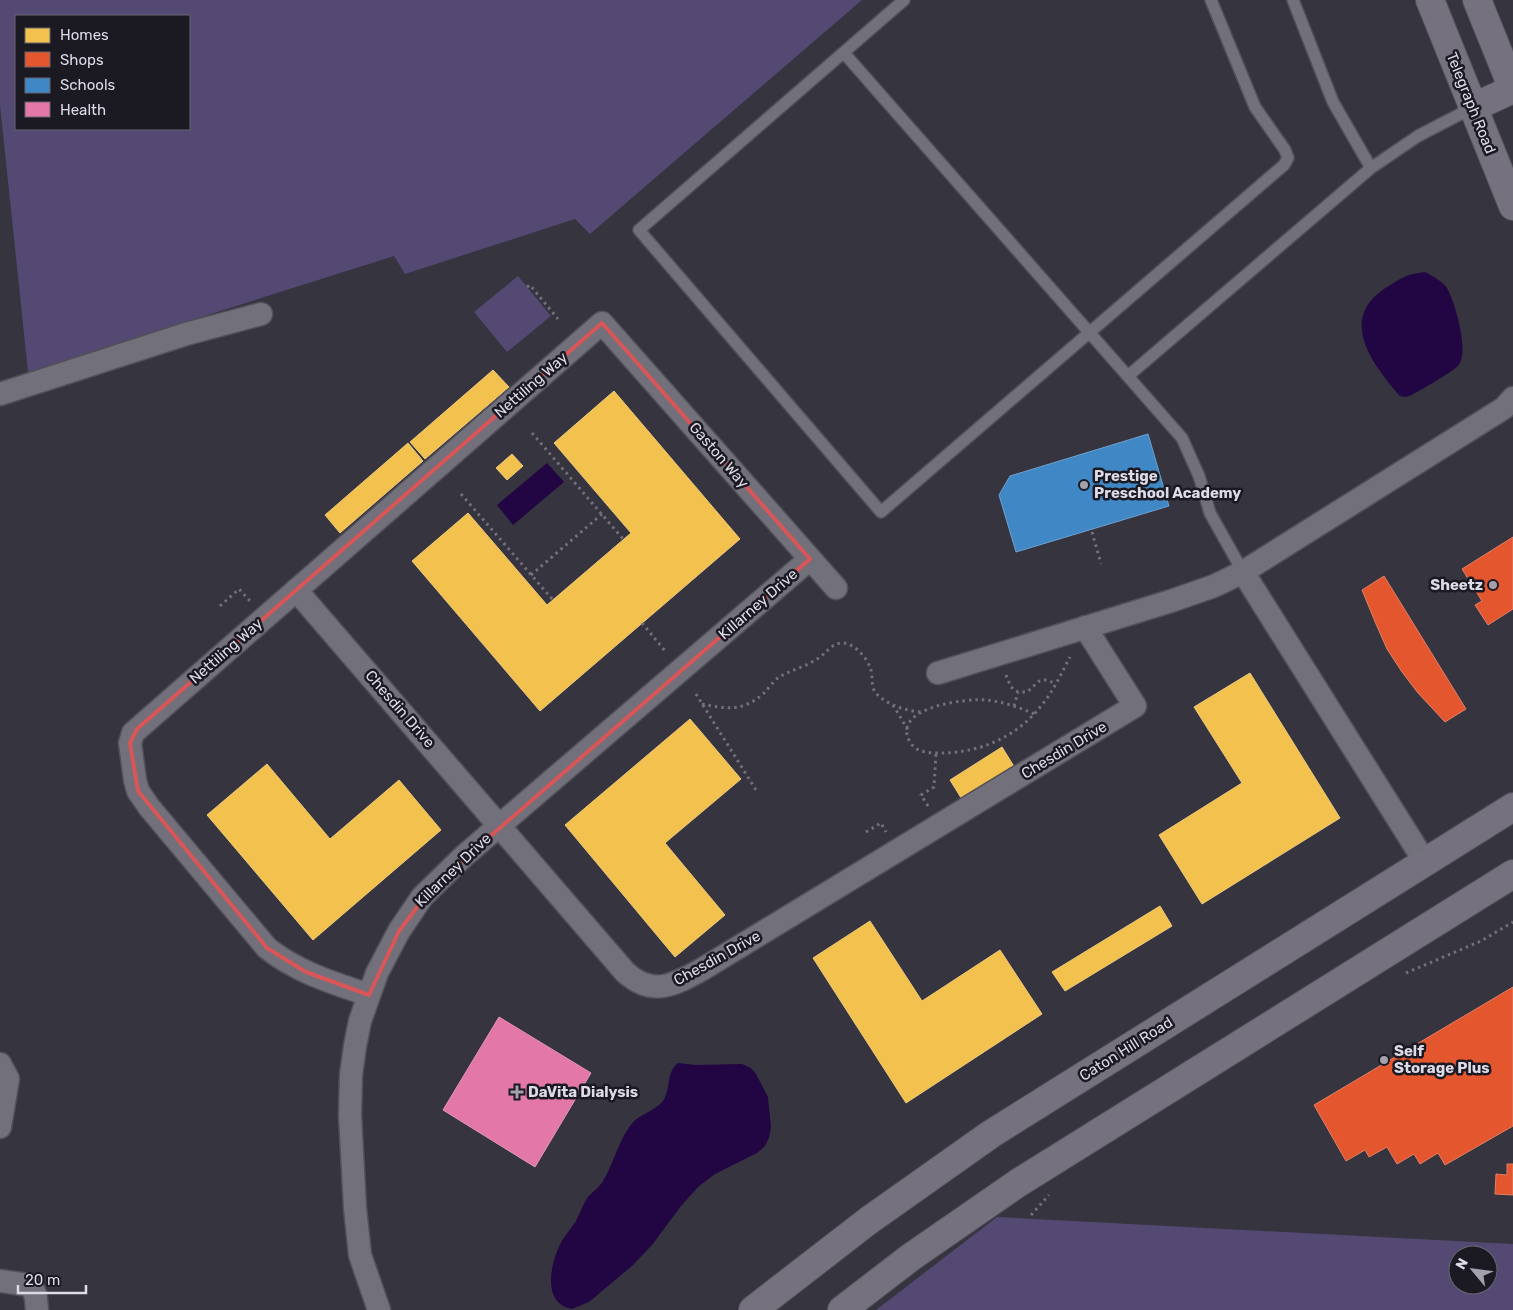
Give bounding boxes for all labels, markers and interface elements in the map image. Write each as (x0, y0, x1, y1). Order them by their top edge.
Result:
legend (15, 15, 190, 130)
text: Homes (60, 26, 109, 44)
street label: Telegraph Road (1442, 50, 1500, 156)
text: Shops (60, 51, 104, 69)
text: Schools (60, 76, 116, 94)
text: Health (60, 101, 106, 119)
street label: Nettiling Way (491, 348, 571, 422)
street label: Gaston Way (686, 418, 752, 492)
place label: Prestige Preschool Academy (1094, 467, 1241, 502)
marker: Prestige Preschool Academy (1078, 479, 1090, 491)
street label: Killarney Drive (715, 565, 801, 643)
place label: Sheetz (1430, 576, 1483, 594)
marker: Sheetz (1487, 579, 1499, 591)
street label: Nettiling Way (186, 614, 266, 688)
street label: Chesdin Drive (362, 667, 438, 751)
street label: Chesdin Drive (1018, 717, 1110, 783)
street label: Killarney Drive (411, 829, 495, 911)
street label: Chesdin Drive (670, 927, 764, 989)
street label: Caton Hill Road (1076, 1013, 1176, 1085)
place label: Self Storage Plus (1394, 1042, 1490, 1077)
marker: Self Storage Plus (1378, 1054, 1390, 1066)
place label: DaVita Dialysis (528, 1083, 638, 1101)
marker: DaVita Dialysis (510, 1085, 524, 1099)
north arrow (1448, 1245, 1498, 1295)
text: N (1452, 1255, 1472, 1272)
scale bar (18, 1262, 85, 1294)
text: 20 m (25, 1271, 60, 1289)

